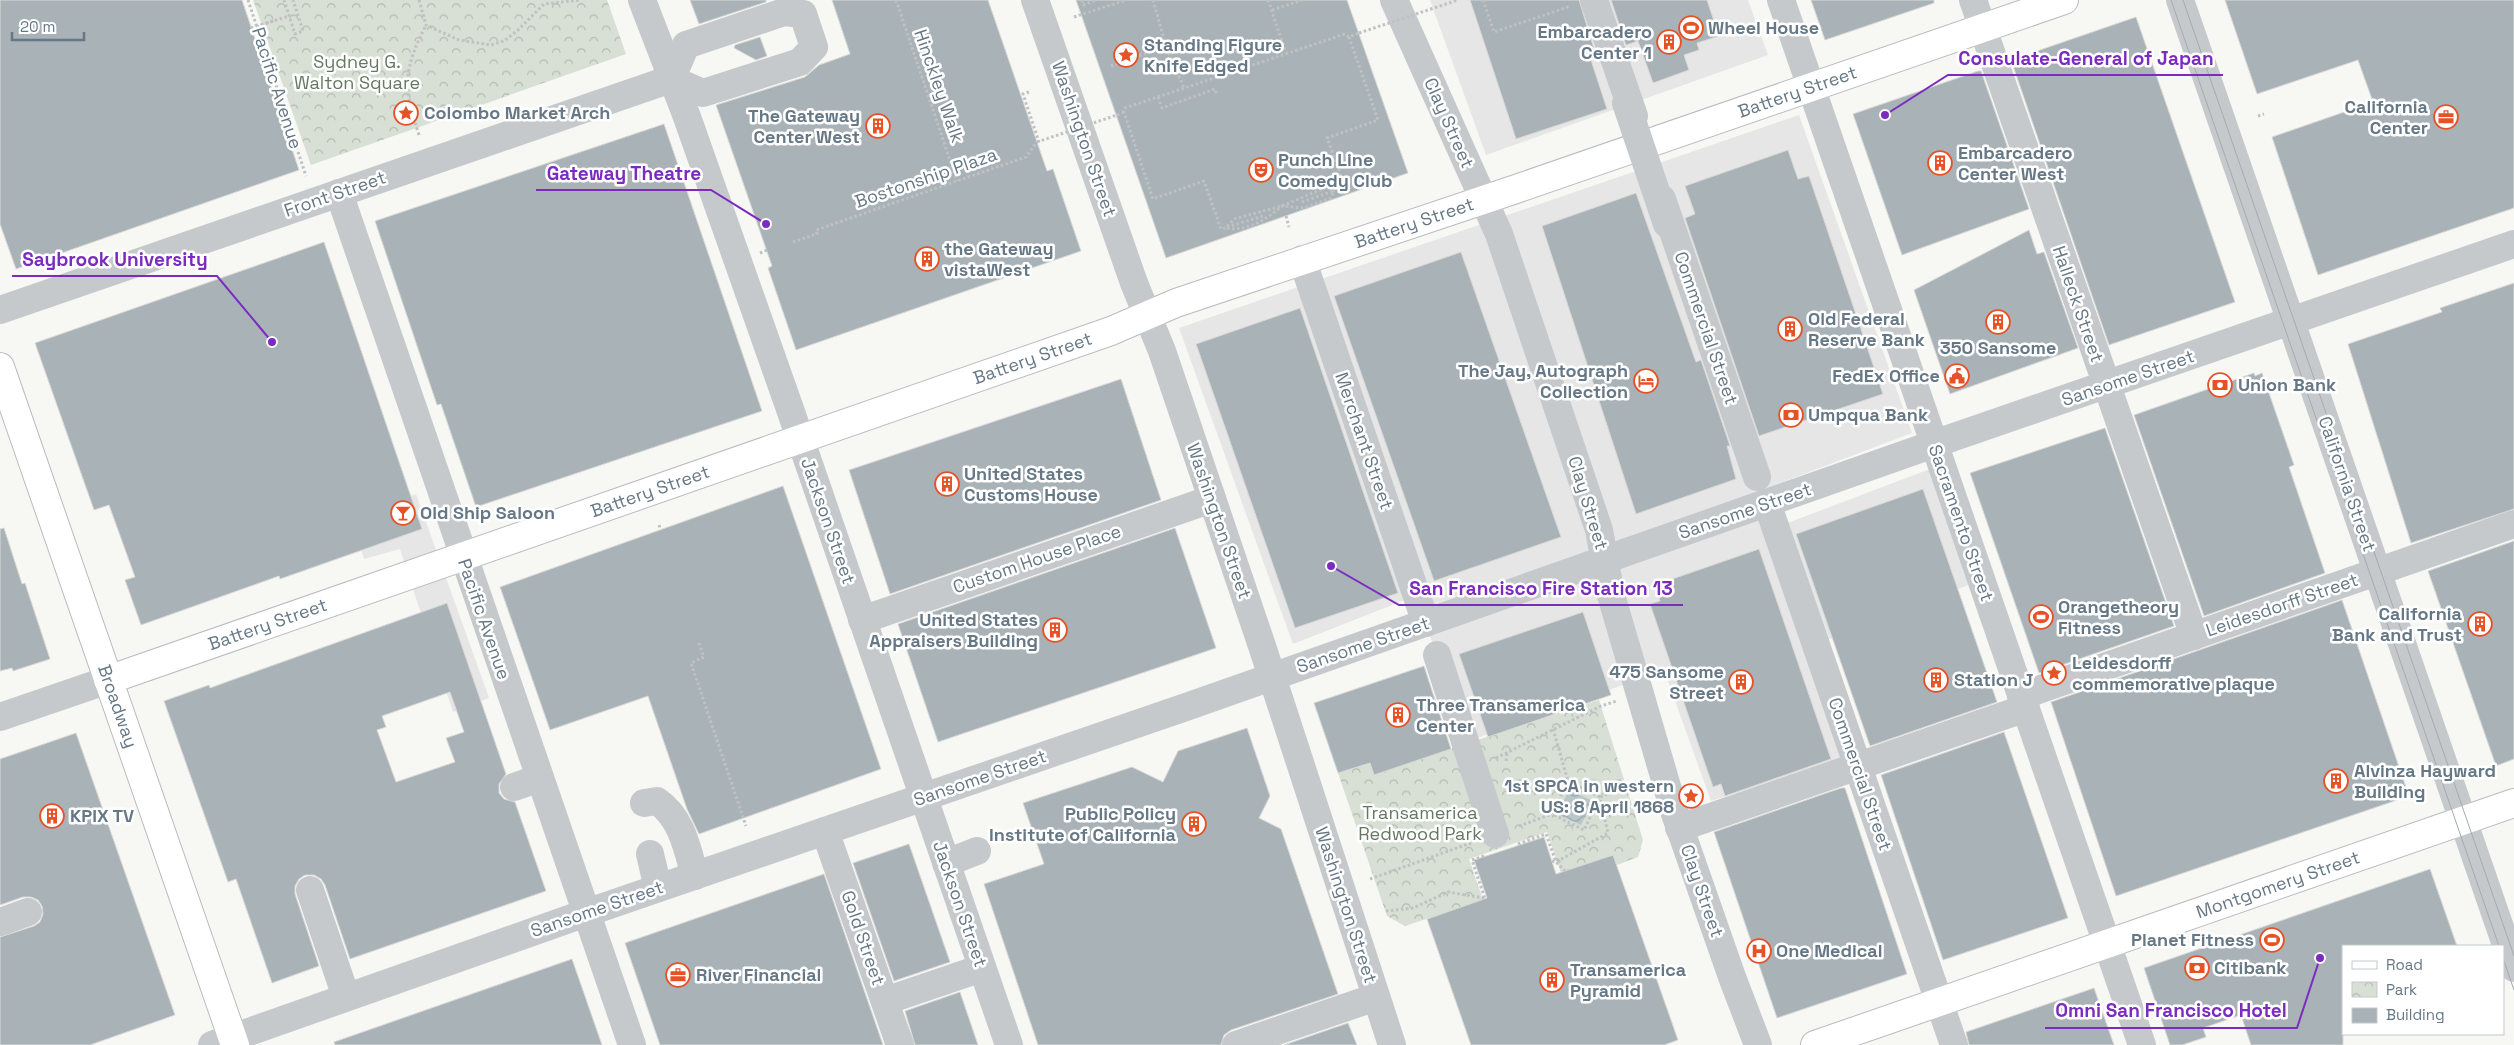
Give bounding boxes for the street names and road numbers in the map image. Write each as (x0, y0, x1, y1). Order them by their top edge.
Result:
street label: Pacific Avenue (247, 24, 308, 152)
street label: Hinckley Walk (909, 26, 970, 146)
street label: Washington Street (1047, 58, 1122, 220)
street label: Battery Street (1735, 60, 1860, 123)
street label: Clay Street (1419, 74, 1480, 172)
street label: Bostonship Plaza (852, 142, 1000, 213)
street label: Front Street (281, 165, 389, 222)
street label: Battery Street (1351, 192, 1477, 253)
street label: Halleck Street (2048, 243, 2109, 365)
street label: Commercial Street (1670, 248, 1743, 407)
street label: Battery Street (970, 326, 1095, 389)
street label: Sansome Street (2058, 344, 2197, 411)
street label: Merchant Street (1330, 369, 1399, 512)
street label: California Street (2314, 413, 2381, 555)
street label: Washington Street (1182, 440, 1257, 602)
street label: Sacramento Street (1924, 441, 1999, 604)
street label: Clay Street (1563, 453, 1614, 552)
street label: Jackson Street (796, 455, 861, 587)
street label: Battery Street (587, 460, 713, 522)
street label: Sansome Street (1675, 477, 1814, 544)
street label: Custom House Place (950, 519, 1124, 598)
street label: Pacific Avenue (453, 555, 516, 682)
street label: Leidesdorff Street (2203, 568, 2361, 641)
street label: Battery Street (205, 593, 330, 655)
street label: Sansome Street (1293, 611, 1432, 678)
street label: Broadway (93, 661, 143, 751)
street label: Commercial Street (1824, 694, 1897, 853)
street label: Sansome Street (910, 744, 1049, 811)
street label: Washington Street (1310, 824, 1383, 986)
street label: Jackson Street (928, 838, 993, 970)
street label: Clay Street (1676, 841, 1729, 940)
street label: Montgomery Street (2193, 845, 2363, 923)
street label: Sansome Street (527, 875, 666, 942)
street label: Gold Street (837, 887, 890, 988)

